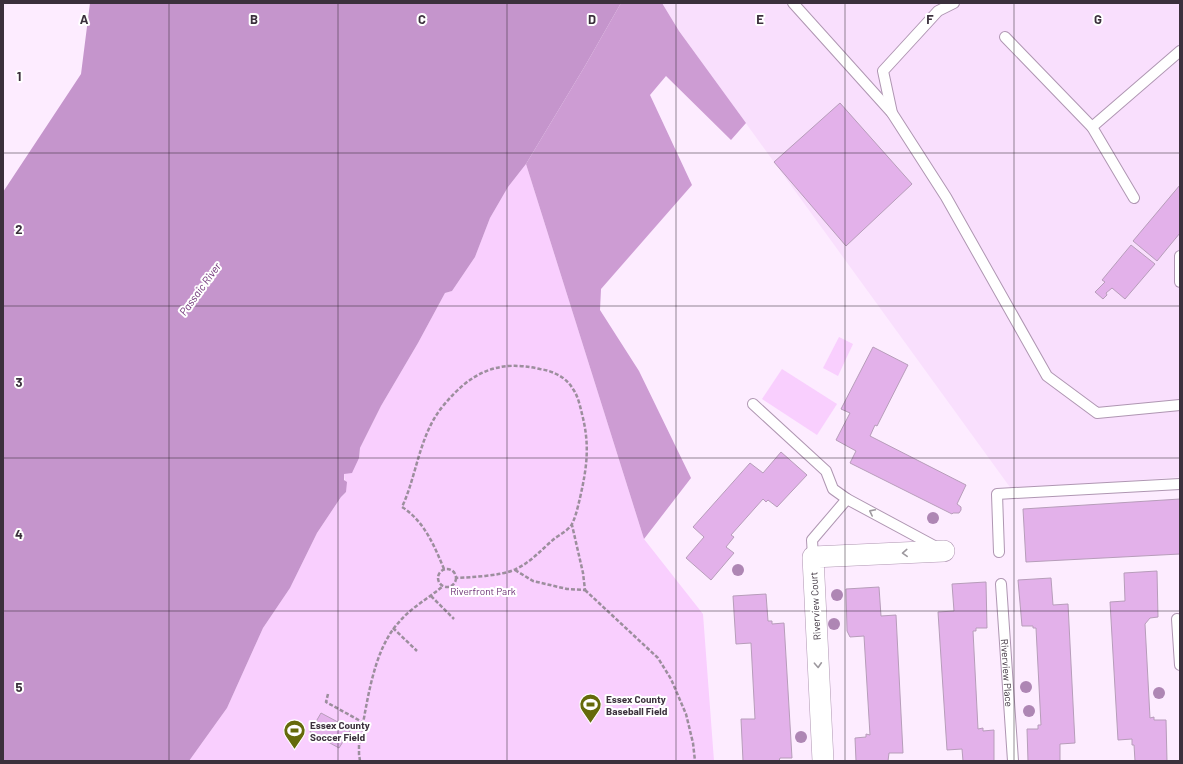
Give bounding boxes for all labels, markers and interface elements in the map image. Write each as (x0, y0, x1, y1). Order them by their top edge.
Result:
text: A (80, 11, 89, 27)
text: B (250, 11, 258, 27)
text: C (418, 11, 426, 27)
text: D (588, 11, 596, 27)
text: E (756, 11, 764, 27)
text: F (926, 11, 934, 27)
text: G (1094, 11, 1102, 27)
text: 1 (17, 68, 21, 84)
text: 2 (15, 221, 23, 237)
water label: Passaic River (176, 259, 224, 318)
text: 3 (15, 374, 23, 390)
one-way arrow (869, 509, 877, 517)
text: 4 (15, 526, 23, 542)
one-way arrow (902, 548, 908, 557)
street label: Riverview Court (807, 571, 823, 641)
park label: Riverfront Park (450, 585, 516, 597)
street label: Riverview Place (999, 638, 1015, 707)
one-way arrow (813, 662, 822, 668)
text: 5 (15, 679, 23, 695)
sports icon: Essex County Baseball Field (577, 692, 603, 725)
place label: Essex County Baseball Field (606, 693, 668, 717)
sports icon: Essex County Soccer Field (282, 718, 308, 751)
place label: Essex County Soccer Field (310, 719, 370, 743)

